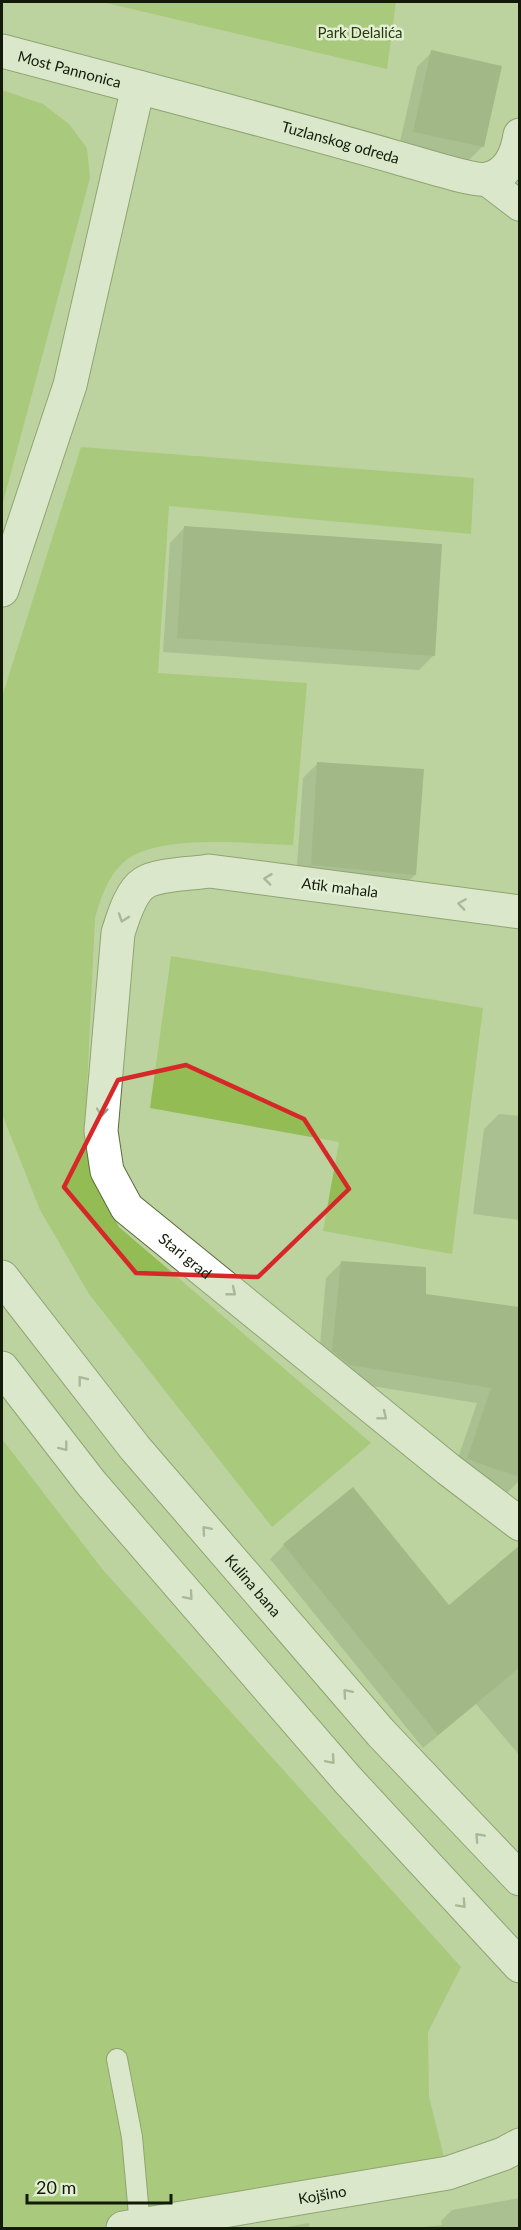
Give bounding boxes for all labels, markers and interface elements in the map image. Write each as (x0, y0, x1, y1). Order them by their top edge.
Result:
park label: Park Delalića (317, 23, 403, 41)
street label: Most Pannonica (16, 47, 123, 91)
street label: Tuzlanskog odreda (280, 117, 402, 167)
one-way arrow (264, 873, 273, 885)
street label: Atik mahala (301, 873, 379, 901)
one-way arrow (457, 898, 466, 910)
one-way arrow (118, 912, 130, 923)
one-way arrow (96, 1107, 109, 1116)
street label: Stari grad (155, 1229, 215, 1282)
one-way arrow (225, 1285, 236, 1296)
one-way arrow (78, 1375, 89, 1386)
one-way arrow (376, 1408, 387, 1419)
one-way arrow (56, 1441, 67, 1452)
one-way arrow (202, 1526, 213, 1537)
street label: Kulina bana (222, 1550, 285, 1620)
one-way arrow (182, 1589, 193, 1600)
one-way arrow (343, 1689, 354, 1700)
one-way arrow (323, 1753, 334, 1764)
one-way arrow (476, 1833, 487, 1844)
one-way arrow (455, 1897, 466, 1908)
scale bar (27, 2167, 171, 2205)
text: 20 m (36, 2176, 76, 2198)
street label: Kojšino (297, 2181, 348, 2207)

